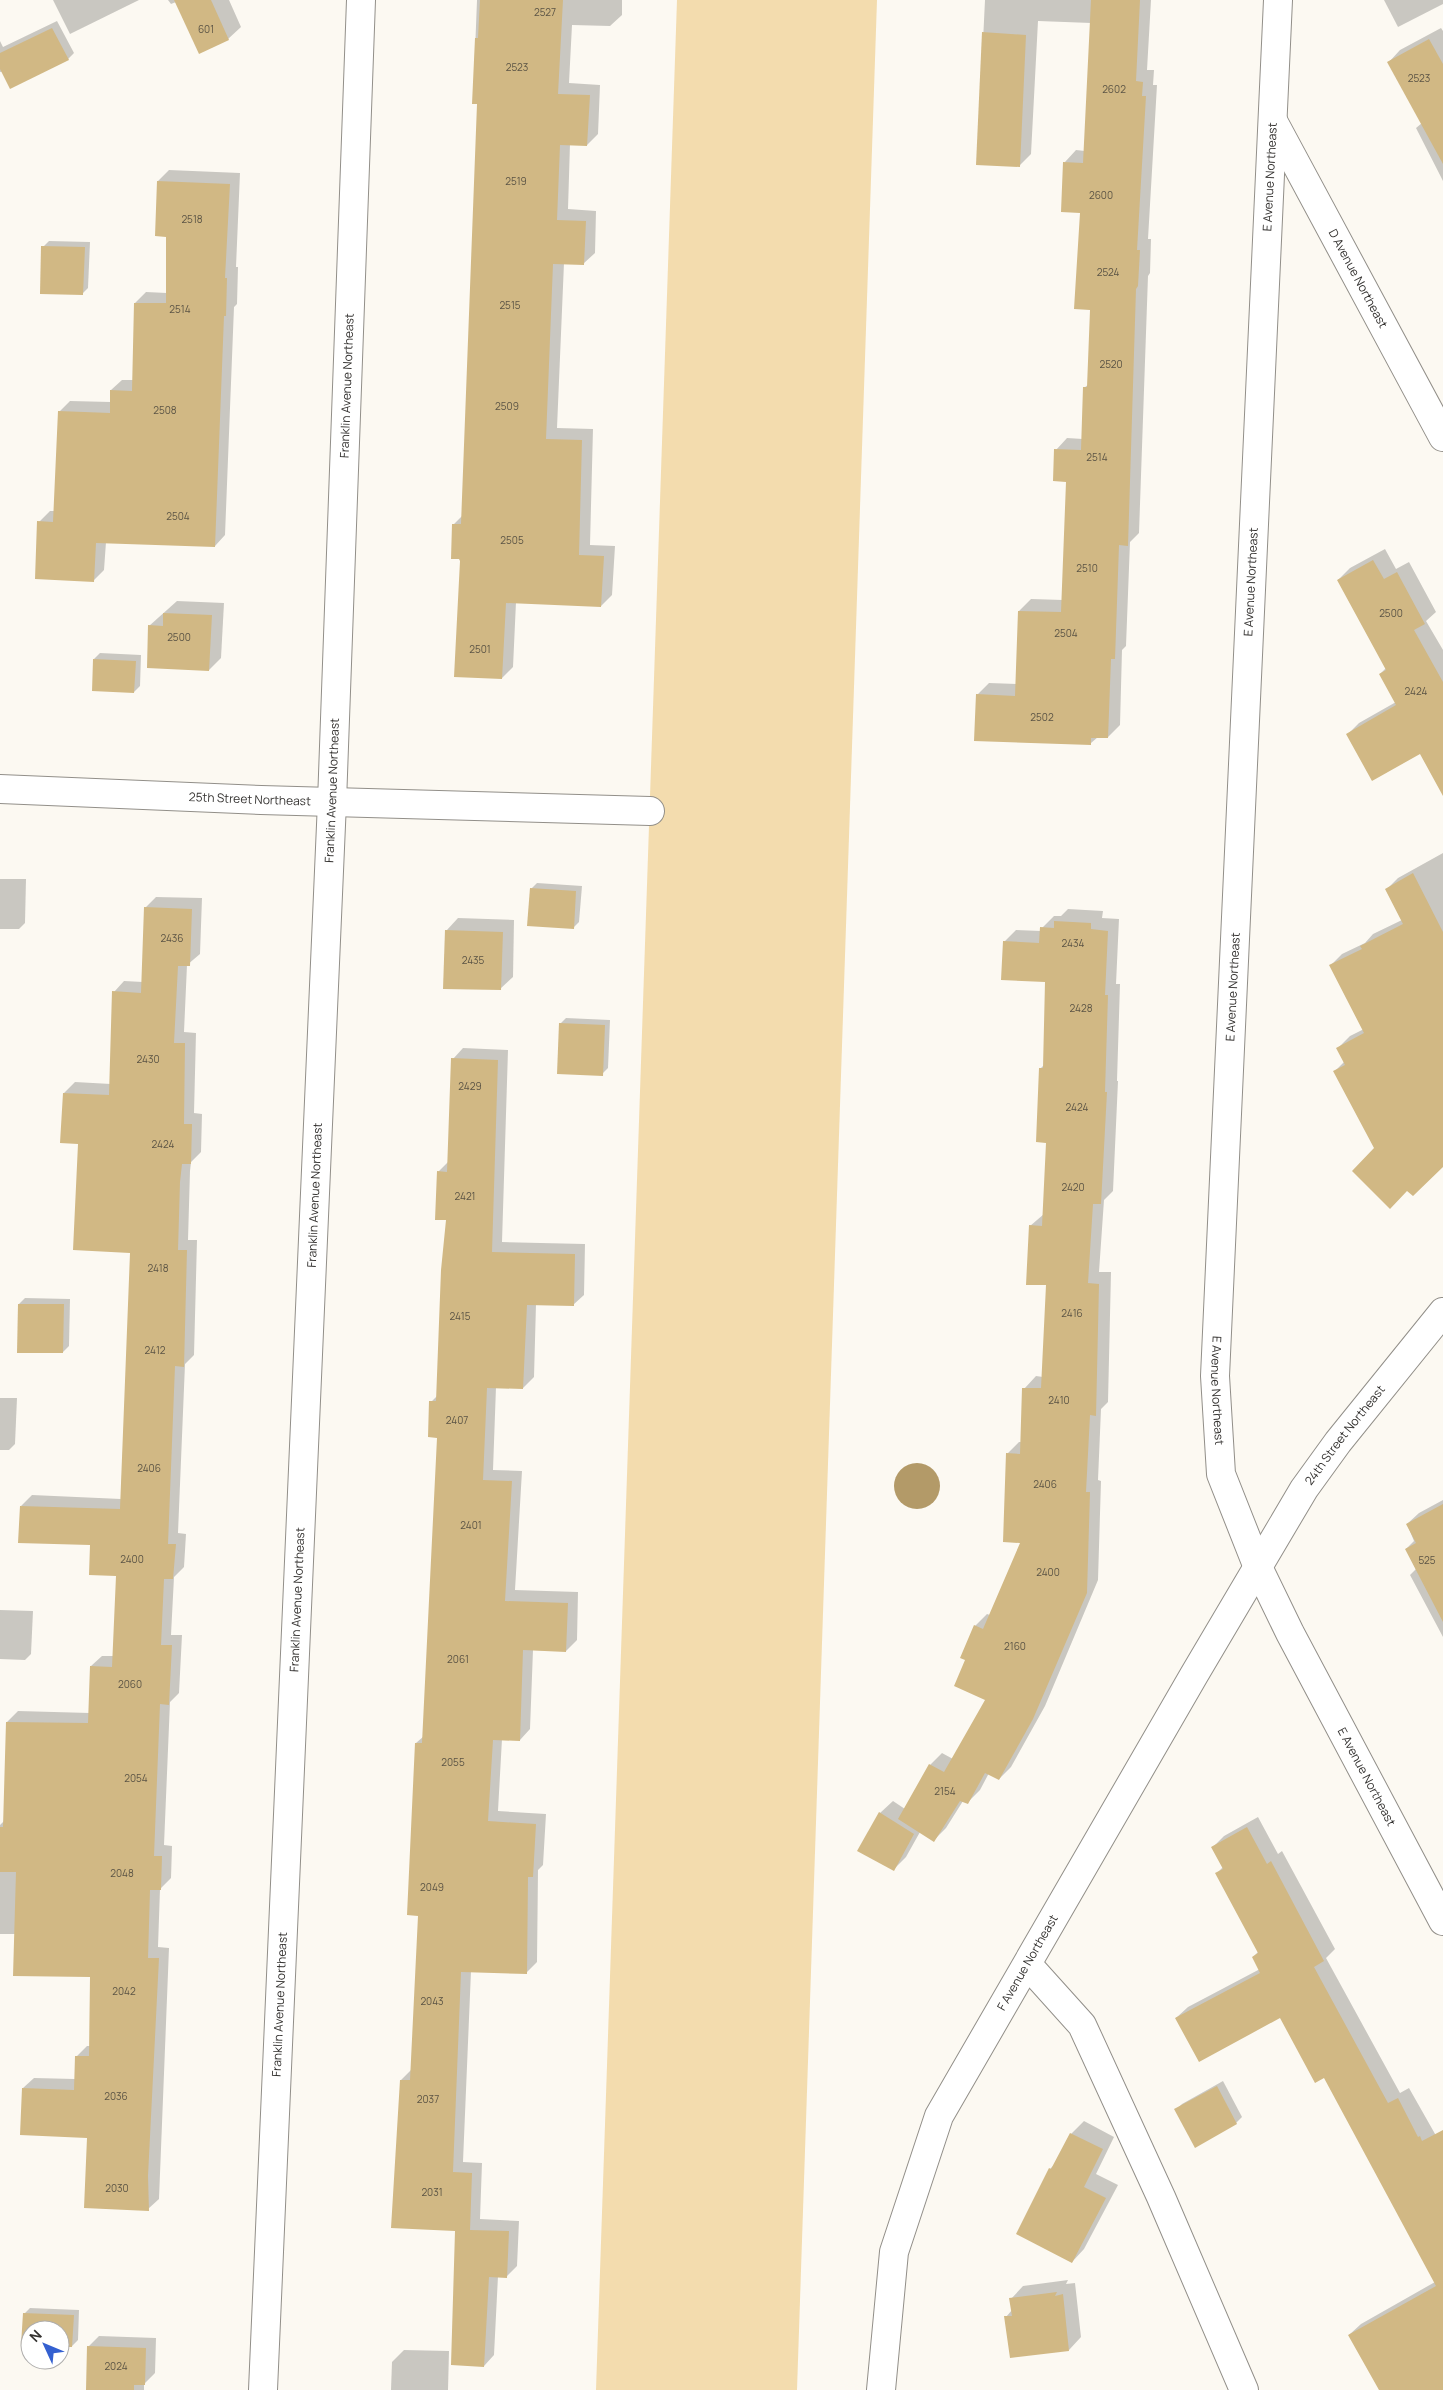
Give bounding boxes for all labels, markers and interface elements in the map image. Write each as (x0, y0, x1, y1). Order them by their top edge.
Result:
house number: 2527 (534, 5, 556, 19)
house number: 601 (198, 22, 214, 36)
house number: 2523 (506, 60, 528, 74)
house number: 2523 (1408, 71, 1430, 85)
house number: 2602 (1102, 82, 1126, 96)
street label: E Avenue Northeast (1258, 122, 1281, 232)
house number: 2519 (505, 174, 527, 188)
house number: 2600 (1089, 188, 1113, 202)
house number: 2518 (181, 212, 203, 226)
street label: D Avenue Northeast (1325, 226, 1392, 331)
house number: 2524 (1097, 265, 1119, 279)
house number: 2515 (499, 298, 521, 312)
house number: 2514 (169, 302, 191, 316)
street label: Franklin Avenue Northeast (335, 313, 358, 458)
house number: 2520 (1100, 357, 1123, 371)
house number: 2509 (495, 399, 519, 413)
house number: 2508 (153, 403, 177, 417)
house number: 2514 (1086, 450, 1108, 464)
house number: 2504 (166, 509, 190, 523)
street label: E Avenue Northeast (1239, 527, 1262, 637)
house number: 2505 (500, 533, 524, 547)
house number: 2510 (1076, 561, 1098, 575)
house number: 2500 (1379, 606, 1403, 620)
house number: 2504 (1054, 626, 1078, 640)
house number: 2500 (167, 630, 191, 644)
house number: 2501 (469, 642, 491, 656)
house number: 2424 (1405, 684, 1427, 698)
house number: 2502 (1030, 710, 1054, 724)
street label: Franklin Avenue Northeast (320, 718, 343, 863)
street label: 25th Street Northeast (188, 788, 311, 809)
house number: 2436 (160, 931, 184, 945)
street label: E Avenue Northeast (1221, 932, 1244, 1042)
house number: 2434 (1062, 936, 1085, 950)
house number: 2435 (462, 953, 485, 967)
house number: 2428 (1070, 1001, 1093, 1015)
house number: 2430 (136, 1052, 160, 1066)
house number: 2429 (458, 1079, 482, 1093)
house number: 2424 (1066, 1100, 1088, 1114)
street label: Franklin Avenue Northeast (303, 1122, 326, 1268)
house number: 2424 (152, 1137, 174, 1151)
house number: 2420 (1061, 1180, 1085, 1194)
house number: 2421 (455, 1189, 476, 1203)
house number: 2418 (147, 1261, 169, 1275)
house number: 2416 (1061, 1306, 1083, 1320)
house number: 2415 (449, 1309, 471, 1323)
street label: E Avenue Northeast (1207, 1336, 1228, 1446)
house number: 2412 (145, 1343, 166, 1357)
street label: 24th Street Northeast (1301, 1381, 1389, 1488)
house number: 2410 (1048, 1393, 1070, 1407)
house number: 2407 (446, 1413, 468, 1427)
house number: 2406 (137, 1461, 161, 1475)
house number: 2406 (1033, 1477, 1057, 1491)
house number: 2401 (460, 1518, 482, 1532)
street label: Franklin Avenue Northeast (285, 1527, 308, 1672)
house number: 2400 (120, 1552, 144, 1566)
house number: 525 (1419, 1553, 1436, 1567)
house number: 2400 (1036, 1565, 1060, 1579)
house number: 2160 (1004, 1639, 1026, 1653)
house number: 2061 (447, 1652, 469, 1666)
house number: 2060 (118, 1677, 142, 1691)
street label: E Avenue Northeast (1334, 1724, 1400, 1829)
house number: 2055 (441, 1755, 465, 1769)
house number: 2054 (124, 1771, 148, 1785)
house number: 2154 (934, 1784, 956, 1798)
house number: 2048 (110, 1866, 134, 1880)
house number: 2049 (420, 1880, 444, 1894)
street label: F Avenue Northeast (993, 1911, 1062, 2014)
street label: Franklin Avenue Northeast (268, 1931, 291, 2077)
house number: 2042 (112, 1984, 136, 1998)
house number: 2043 (420, 1994, 444, 2008)
house number: 2036 (104, 2089, 128, 2103)
house number: 2037 (417, 2092, 439, 2106)
house number: 2030 (105, 2181, 129, 2195)
house number: 2031 (421, 2185, 443, 2199)
north arrow (20, 2320, 70, 2370)
text: N (25, 2325, 46, 2346)
house number: 2024 (104, 2359, 128, 2373)

